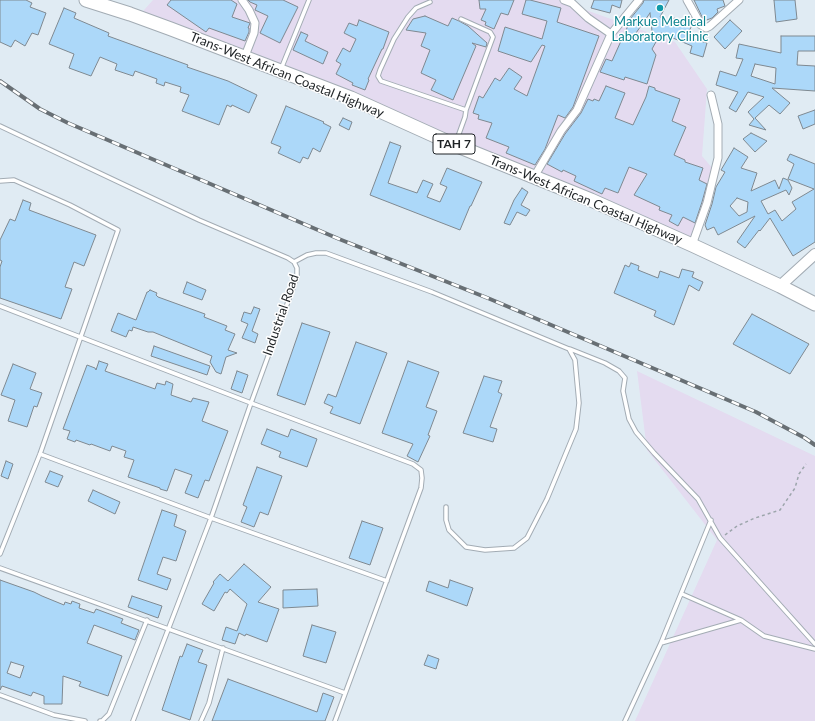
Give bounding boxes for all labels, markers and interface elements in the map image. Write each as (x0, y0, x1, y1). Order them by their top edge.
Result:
marker: Markue Medical Laboratory Clinic (655, 3, 665, 13)
place label: Markue Medical Laboratory Clinic (611, 14, 709, 45)
street label: Trans-West African Coastal Highway (188, 29, 386, 121)
road number: TAH 7 (433, 134, 475, 154)
street label: Trans-West African Coastal Highway (487, 152, 685, 248)
street label: Industrial Road (260, 272, 302, 358)

